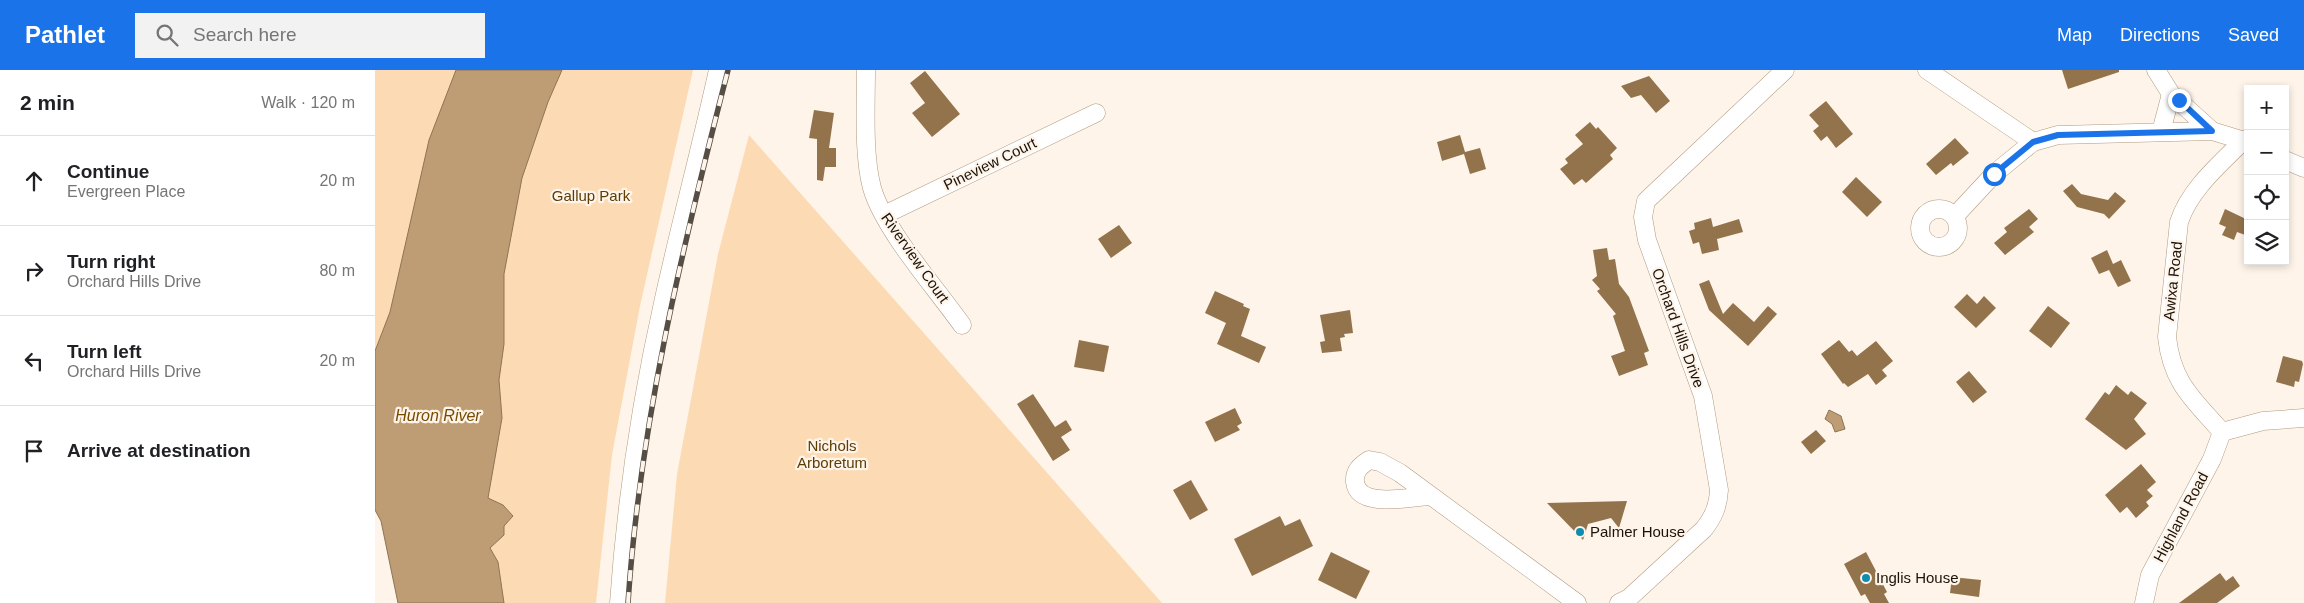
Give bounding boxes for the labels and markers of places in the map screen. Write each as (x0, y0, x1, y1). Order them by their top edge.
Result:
place label: Palmer House (1590, 523, 1685, 540)
marker: Palmer House (1574, 526, 1586, 538)
place label: Inglis House (1876, 569, 1959, 586)
marker: Inglis House (1860, 572, 1872, 584)

